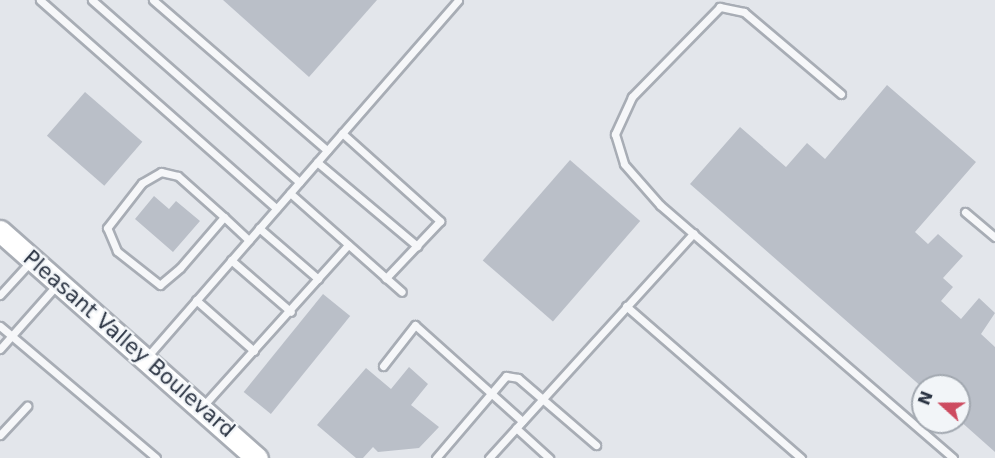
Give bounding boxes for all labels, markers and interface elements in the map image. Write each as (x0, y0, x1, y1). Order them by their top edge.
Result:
street label: Pleasant Valley Boulevard (18, 245, 240, 443)
north arrow (911, 374, 971, 434)
text: N (914, 388, 937, 408)

